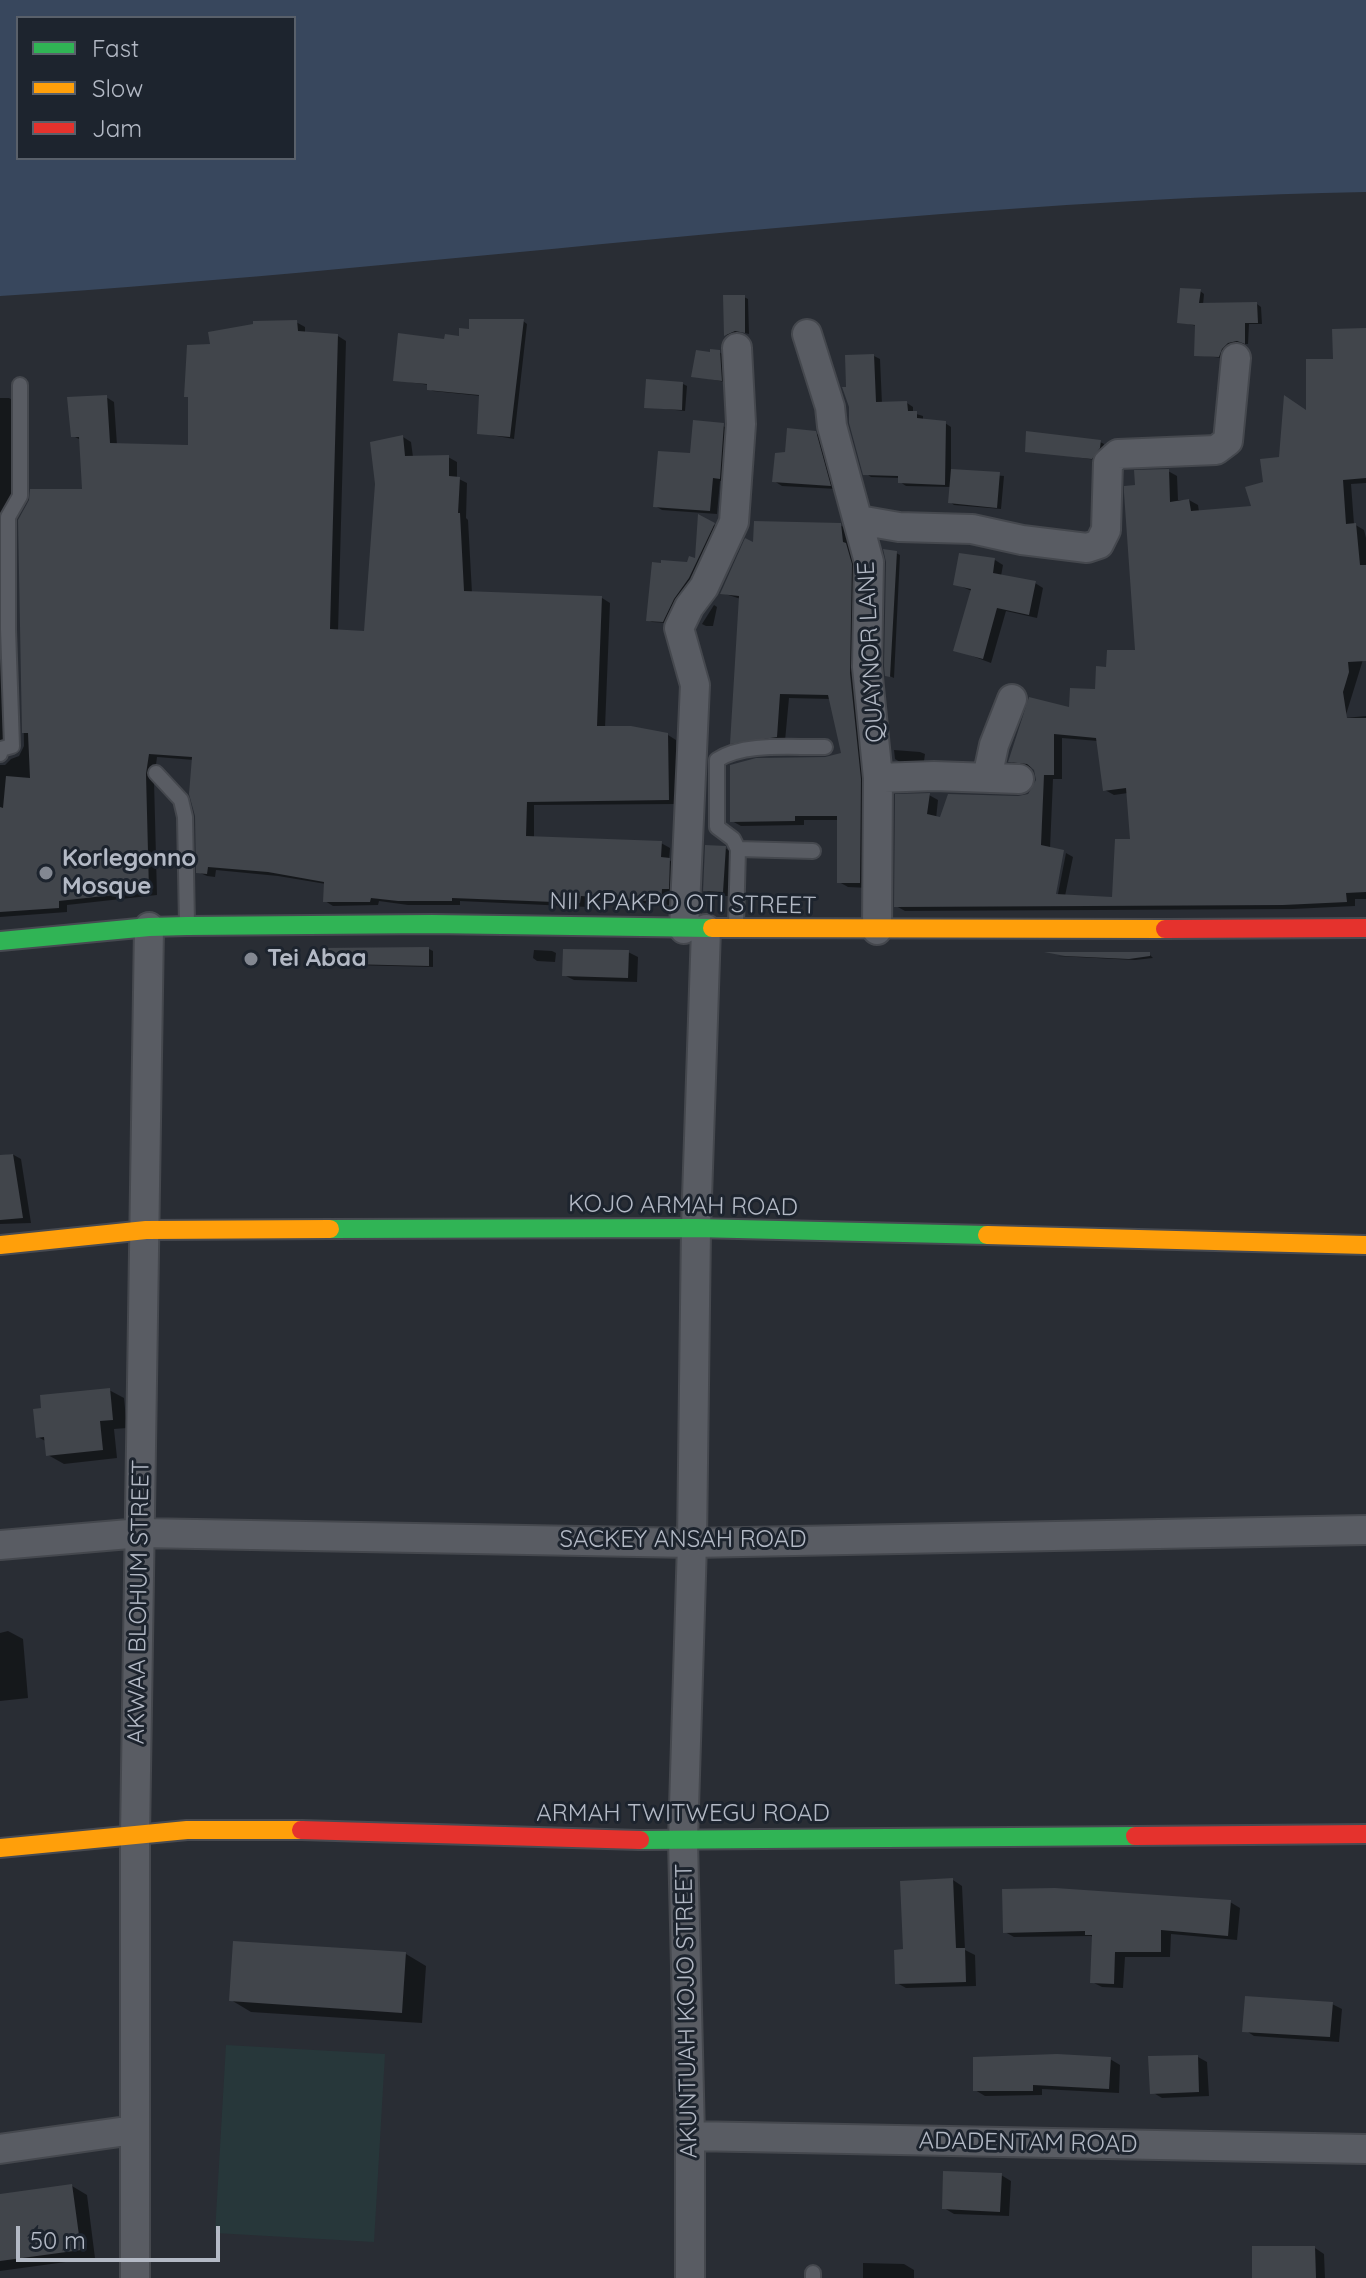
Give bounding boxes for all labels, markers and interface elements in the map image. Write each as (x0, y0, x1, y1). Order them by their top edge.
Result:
legend (16, 16, 296, 160)
text: Fast (92, 33, 139, 63)
text: Slow (92, 73, 143, 103)
text: Jam (92, 113, 142, 143)
street label: QUAYNOR LANE (852, 561, 890, 743)
place label: Korlegonno Mosque (62, 845, 196, 901)
marker: Korlegonno Mosque (37, 864, 55, 882)
street label: NII KPAKPO OTI STREET (549, 887, 817, 921)
place label: Tei Abaa (267, 945, 366, 973)
marker: Tei Abaa (242, 950, 260, 968)
street label: KOJO ARMAH ROAD (568, 1190, 798, 1222)
street label: AKWAA BLOHUM STREET (122, 1459, 156, 1745)
street label: SACKEY ANSAH ROAD (559, 1526, 807, 1554)
street label: ARMAH TWITWEGU ROAD (536, 1800, 830, 1828)
street label: AKUNTUAH KOJO STREET (670, 1863, 704, 2159)
street label: ADADENTAM ROAD (918, 2127, 1138, 2159)
scale bar (20, 2210, 224, 2260)
text: 50 m (30, 2225, 86, 2255)

